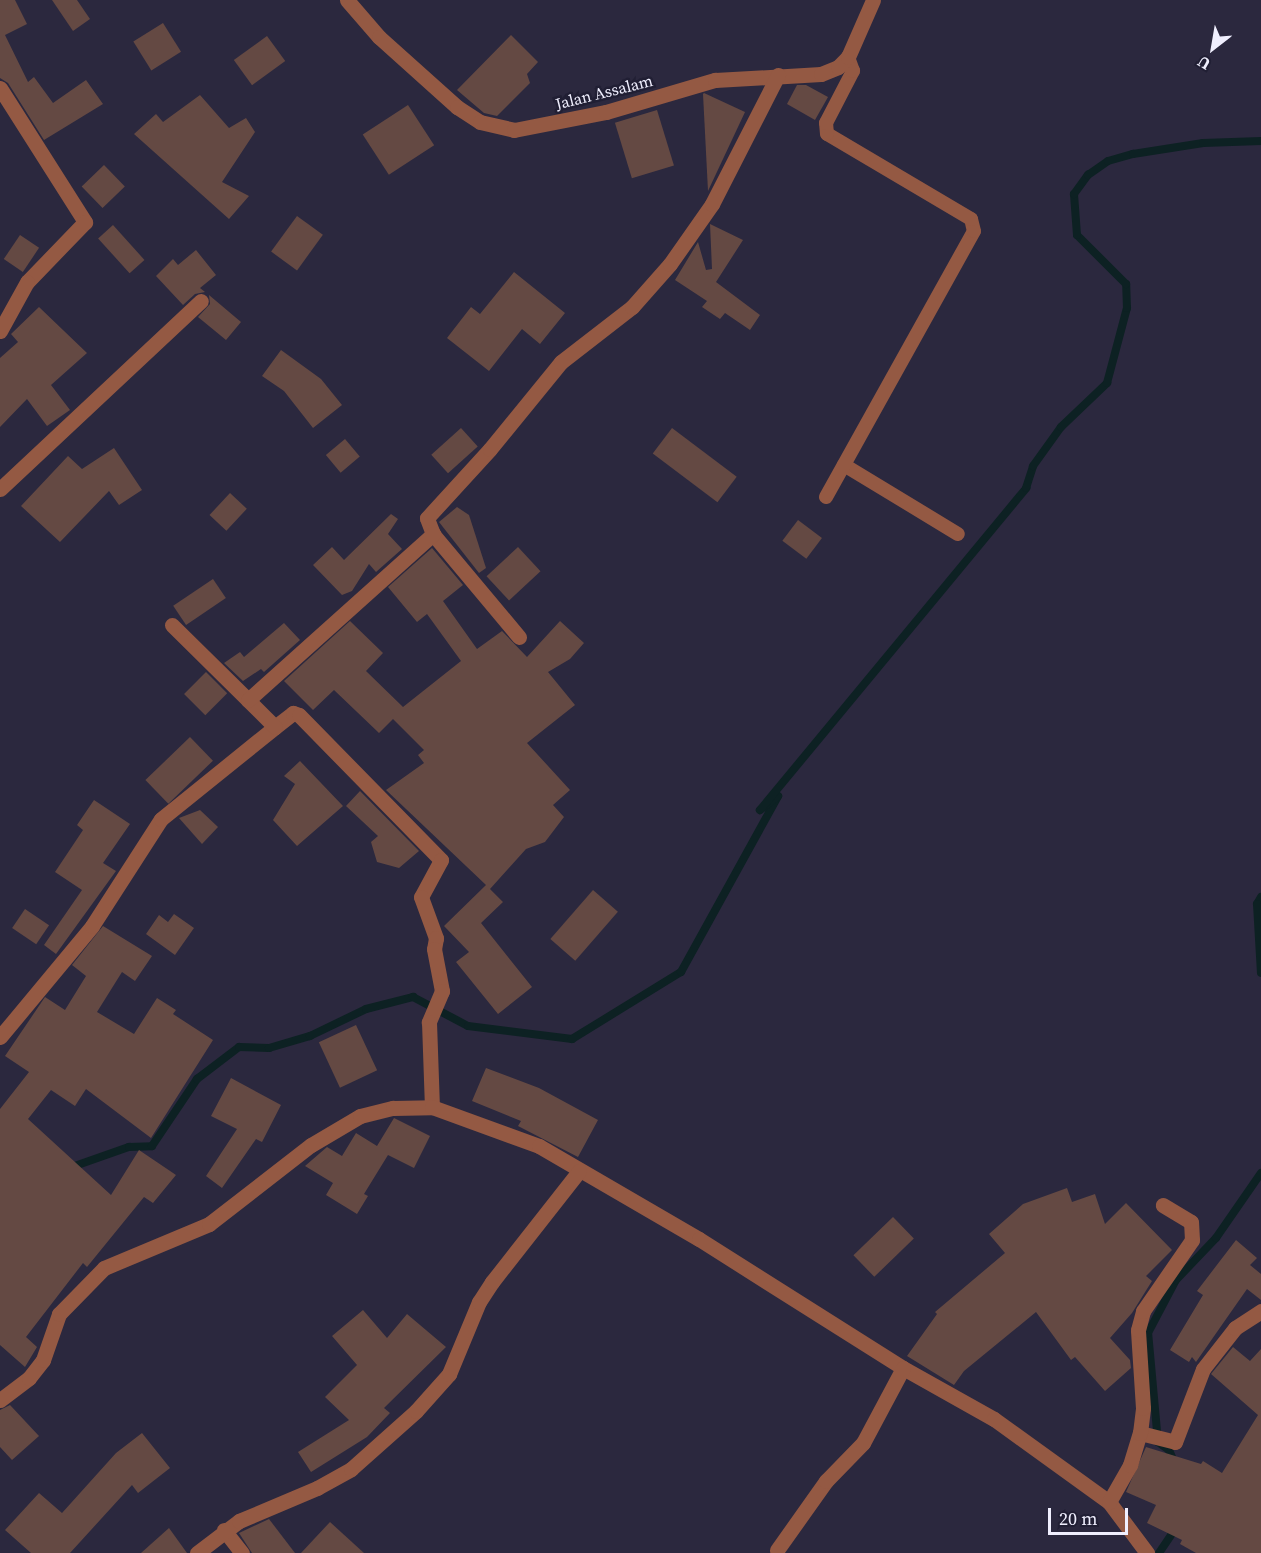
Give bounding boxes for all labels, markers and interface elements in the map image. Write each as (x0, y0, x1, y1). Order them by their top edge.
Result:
north arrow (1183, 18, 1243, 78)
text: U (1193, 51, 1214, 76)
street label: Jalan Assalam (553, 71, 655, 113)
scale bar (1051, 1496, 1130, 1534)
text: 20 m (1059, 1506, 1097, 1531)

